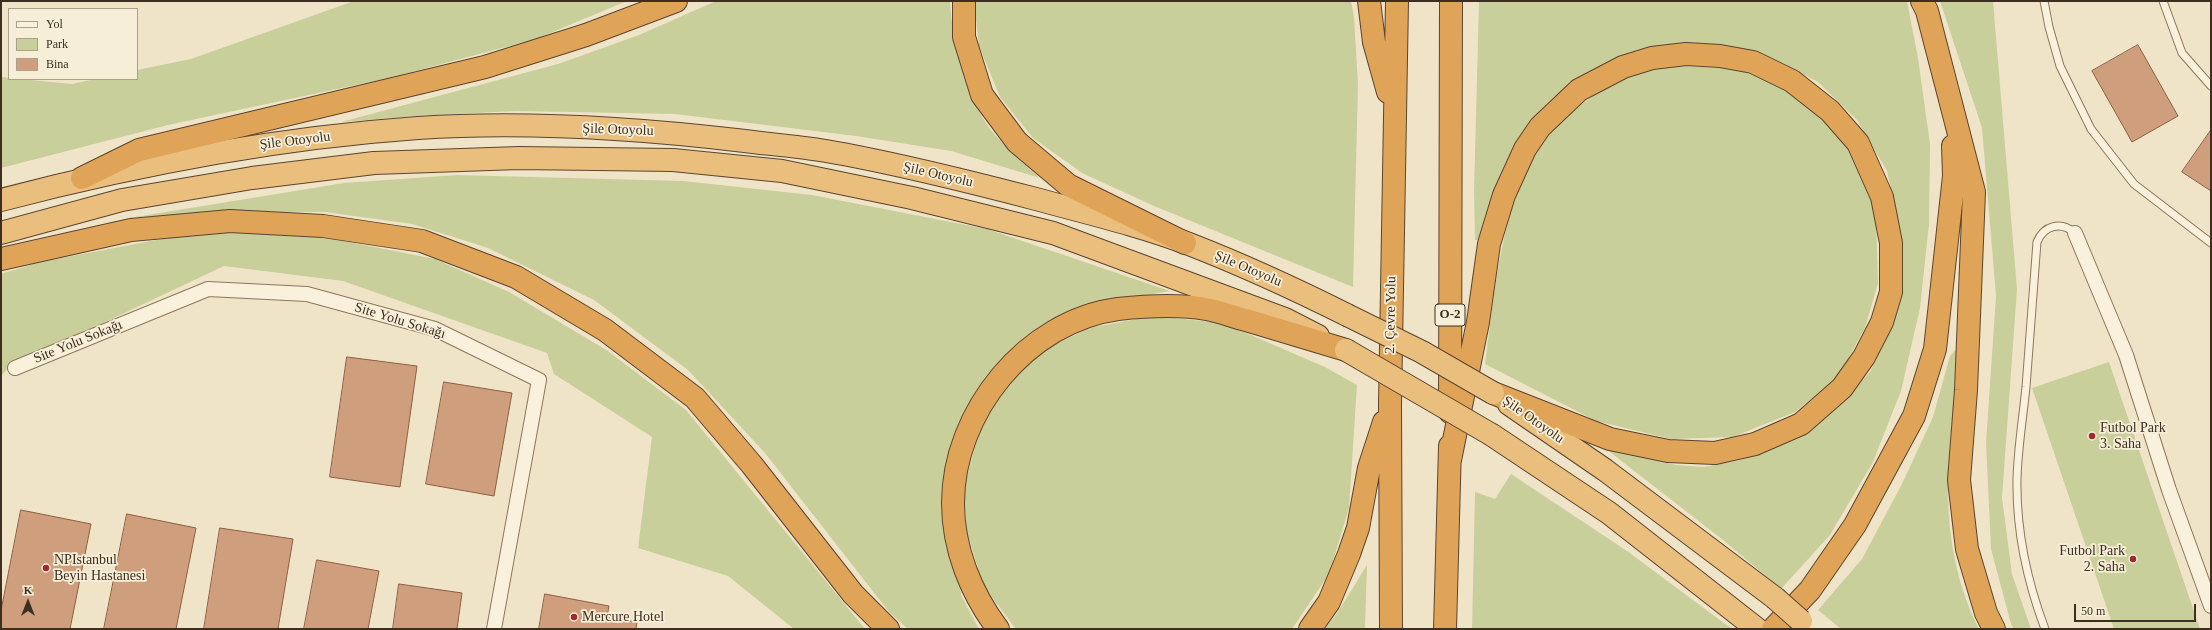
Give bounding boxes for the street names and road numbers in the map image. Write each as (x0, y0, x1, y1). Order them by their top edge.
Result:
street label: Şile Otoyolu (582, 120, 654, 140)
street label: Şile Otoyolu (259, 128, 331, 154)
street label: Şile Otoyolu (901, 159, 975, 191)
street label: Şile Otoyolu (1212, 247, 1284, 291)
street label: 2. Çevre Yolu (1382, 276, 1400, 354)
street label: Site Yolu Sokağı (352, 299, 448, 343)
road number: O-2 (1435, 304, 1465, 326)
street label: Site Yolu Sokağı (31, 317, 125, 367)
street label: Şile Otoyolu (1499, 393, 1567, 447)

